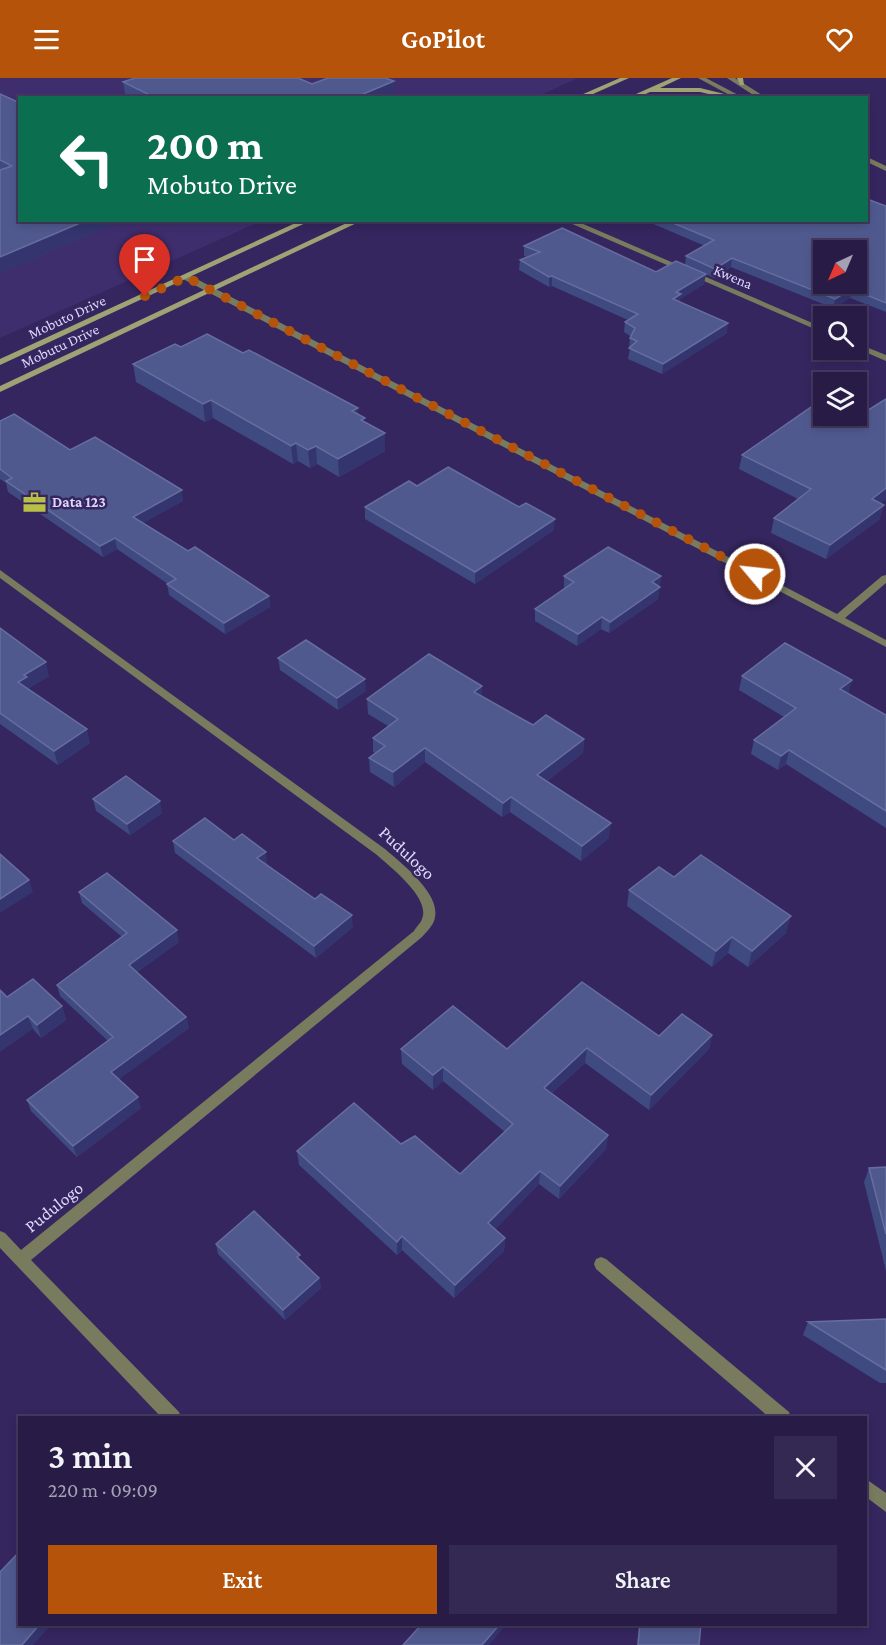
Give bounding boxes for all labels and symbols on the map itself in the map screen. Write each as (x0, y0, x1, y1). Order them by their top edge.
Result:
pin (119, 234, 170, 296)
north arrow (813, 240, 867, 294)
street label: Kwena (711, 262, 755, 292)
street label: Mobuto Drive (26, 292, 108, 342)
street label: Mobutu Drive (19, 321, 102, 371)
office icon: Data 123 (21, 489, 47, 515)
place label: Data 123 (52, 494, 106, 510)
position arrow (723, 542, 787, 606)
street label: Pudulogo (375, 822, 439, 884)
street label: Pudulogo (21, 1178, 87, 1236)

